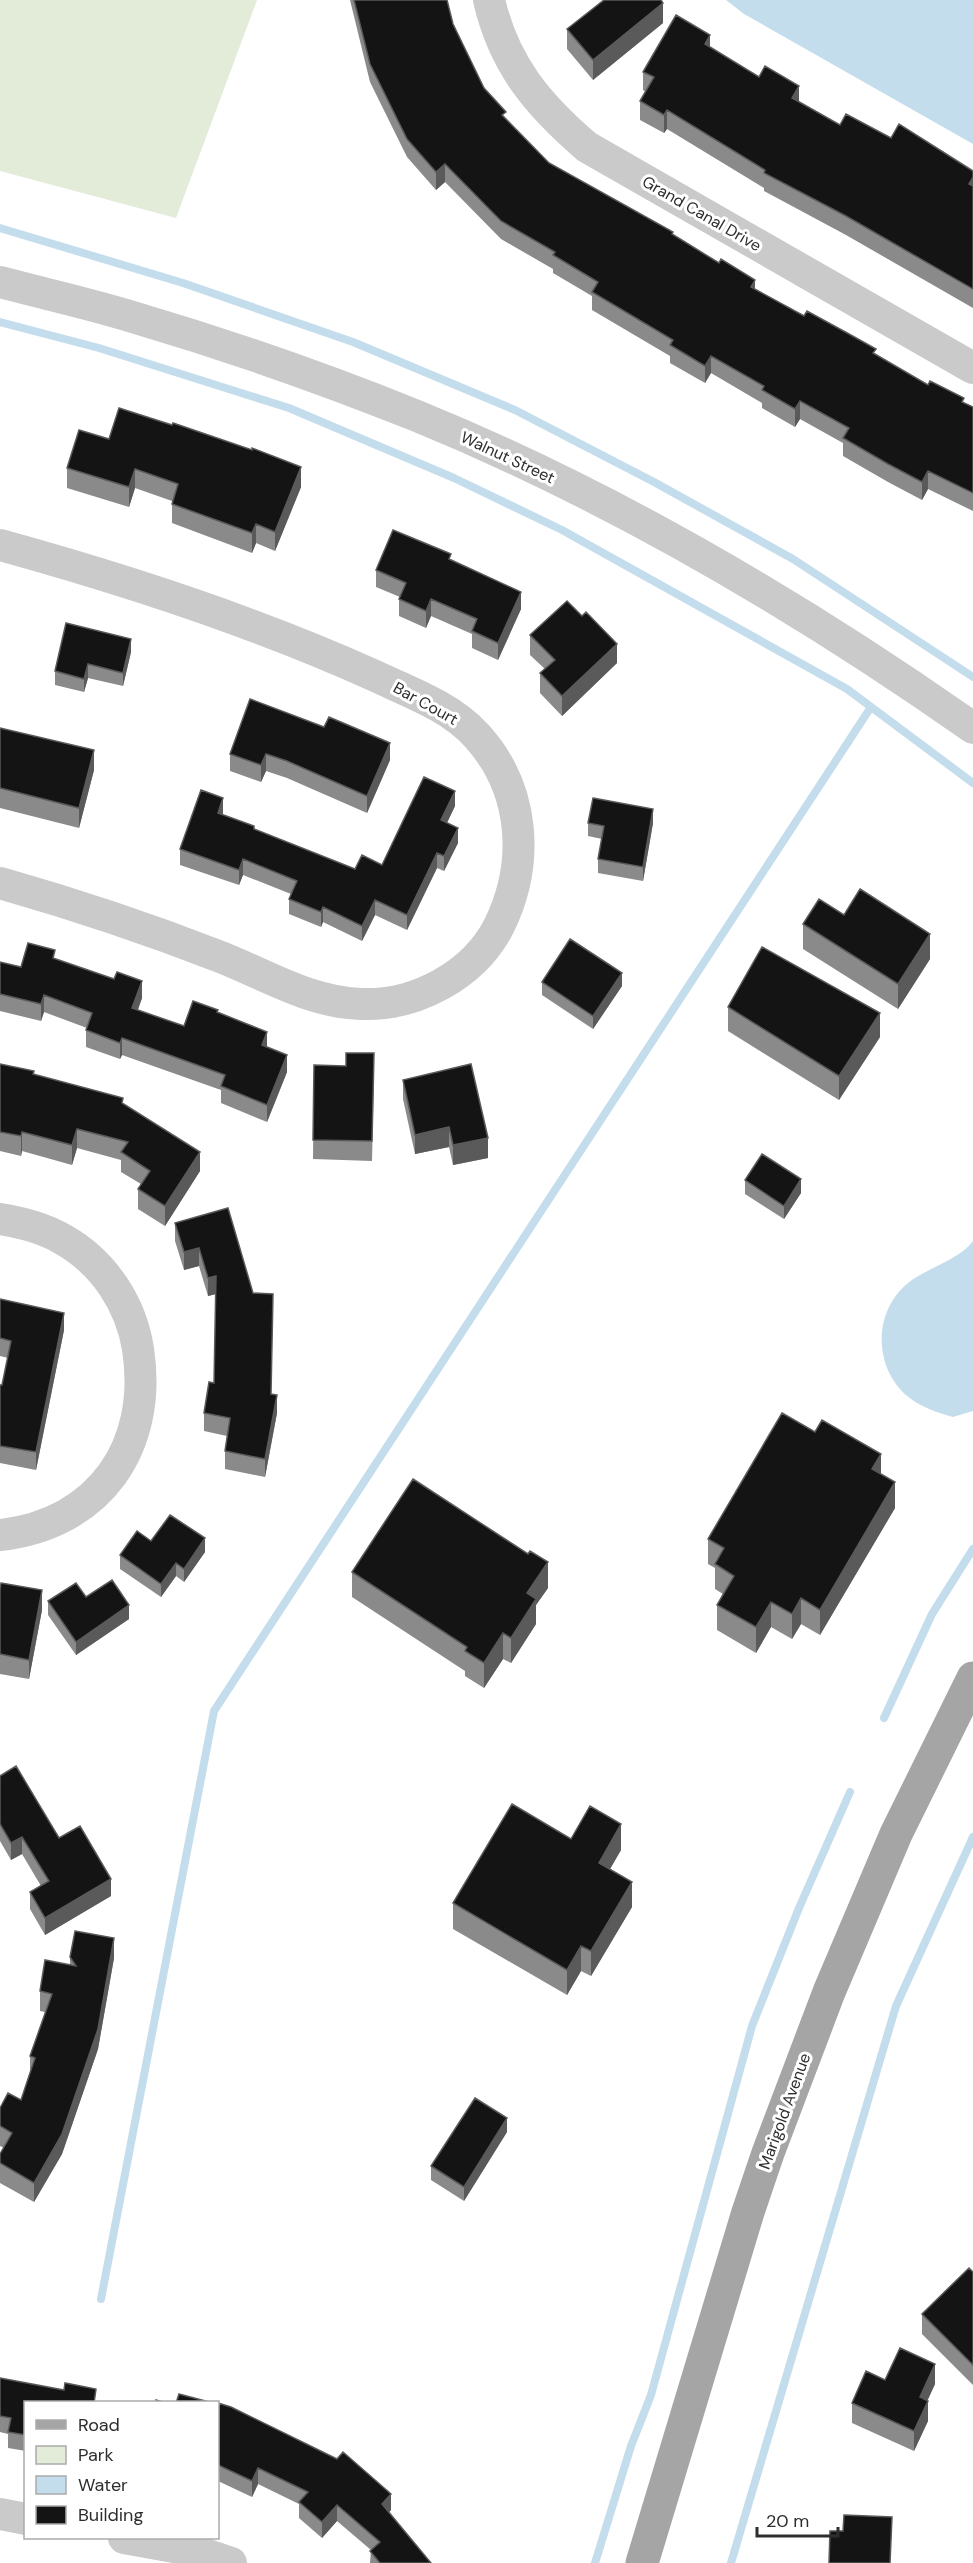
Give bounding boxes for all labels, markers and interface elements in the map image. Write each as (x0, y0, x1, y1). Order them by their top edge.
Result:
street label: Grand Canal Drive (638, 171, 765, 256)
street label: Walnut Street (457, 427, 558, 488)
street label: Bar Court (390, 677, 462, 730)
street label: Marigold Avenue (754, 2050, 815, 2172)
legend (24, 2401, 219, 2539)
text: Road (78, 2413, 120, 2437)
text: Park (78, 2443, 114, 2467)
text: Water (78, 2473, 128, 2497)
scale bar (757, 2500, 838, 2538)
text: Building (78, 2503, 143, 2527)
text: 20 m (766, 2509, 809, 2533)

